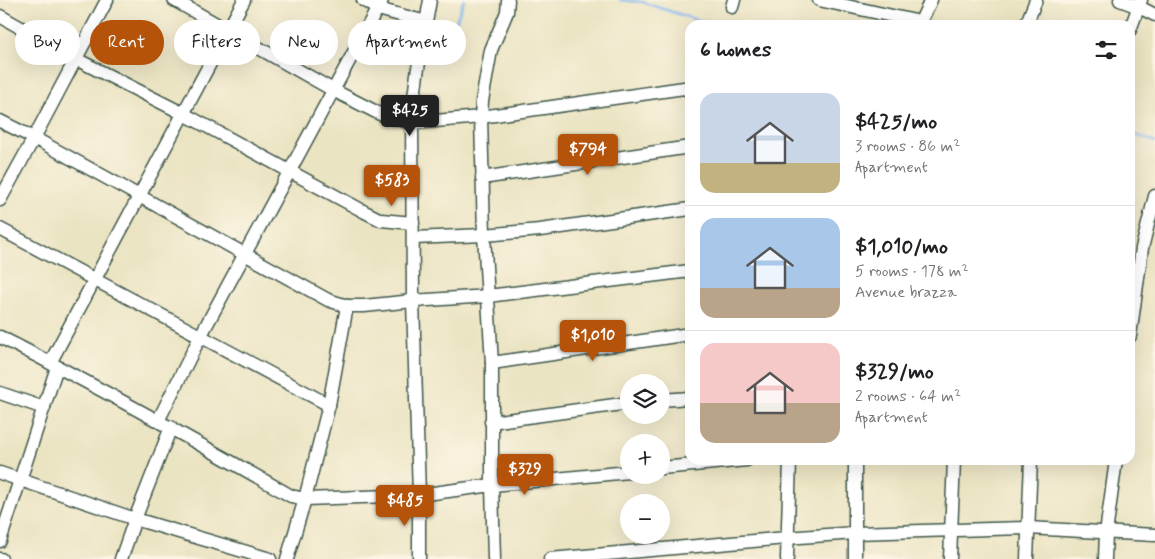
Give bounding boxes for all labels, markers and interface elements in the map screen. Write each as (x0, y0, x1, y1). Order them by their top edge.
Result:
chip: Buy (15, 20, 80, 65)
chip: Rent (90, 20, 164, 65)
chip: Filters (174, 20, 260, 65)
chip: New (270, 20, 338, 65)
chip: Apartment (348, 20, 466, 65)
text: 6 homes (700, 36, 771, 64)
icon: filters (1092, 36, 1120, 64)
pin: $425 (380, 94, 440, 137)
text: $425 (392, 100, 428, 121)
text: $425/mo (855, 108, 937, 136)
icon: home (740, 113, 800, 173)
pin: $794 (558, 134, 618, 176)
text: 3 rooms · 86 m² (855, 136, 960, 157)
text: $794 (569, 139, 607, 160)
text: Apartment (855, 157, 928, 178)
pin: $583 (362, 164, 422, 207)
text: $583 (375, 170, 409, 191)
text: $1,010/mo (855, 233, 948, 261)
icon: home (740, 238, 800, 298)
text: 5 rooms · 178 m² (855, 261, 969, 282)
text: Avenue brazza (855, 282, 957, 303)
pin: $1,010 (552, 320, 634, 362)
text: $1,010 (571, 325, 615, 346)
text: $329/mo (855, 358, 934, 386)
icon: home (740, 363, 800, 423)
map controls (620, 374, 670, 544)
button: layers (620, 374, 670, 424)
text: 2 rooms · 64 m² (855, 386, 961, 407)
text: Apartment (855, 407, 928, 428)
button: + (620, 434, 670, 484)
pin: $329 (495, 454, 555, 496)
text: $329 (508, 459, 542, 480)
pin: $485 (375, 484, 435, 527)
text: $485 (387, 490, 423, 511)
button: − (620, 494, 670, 544)

